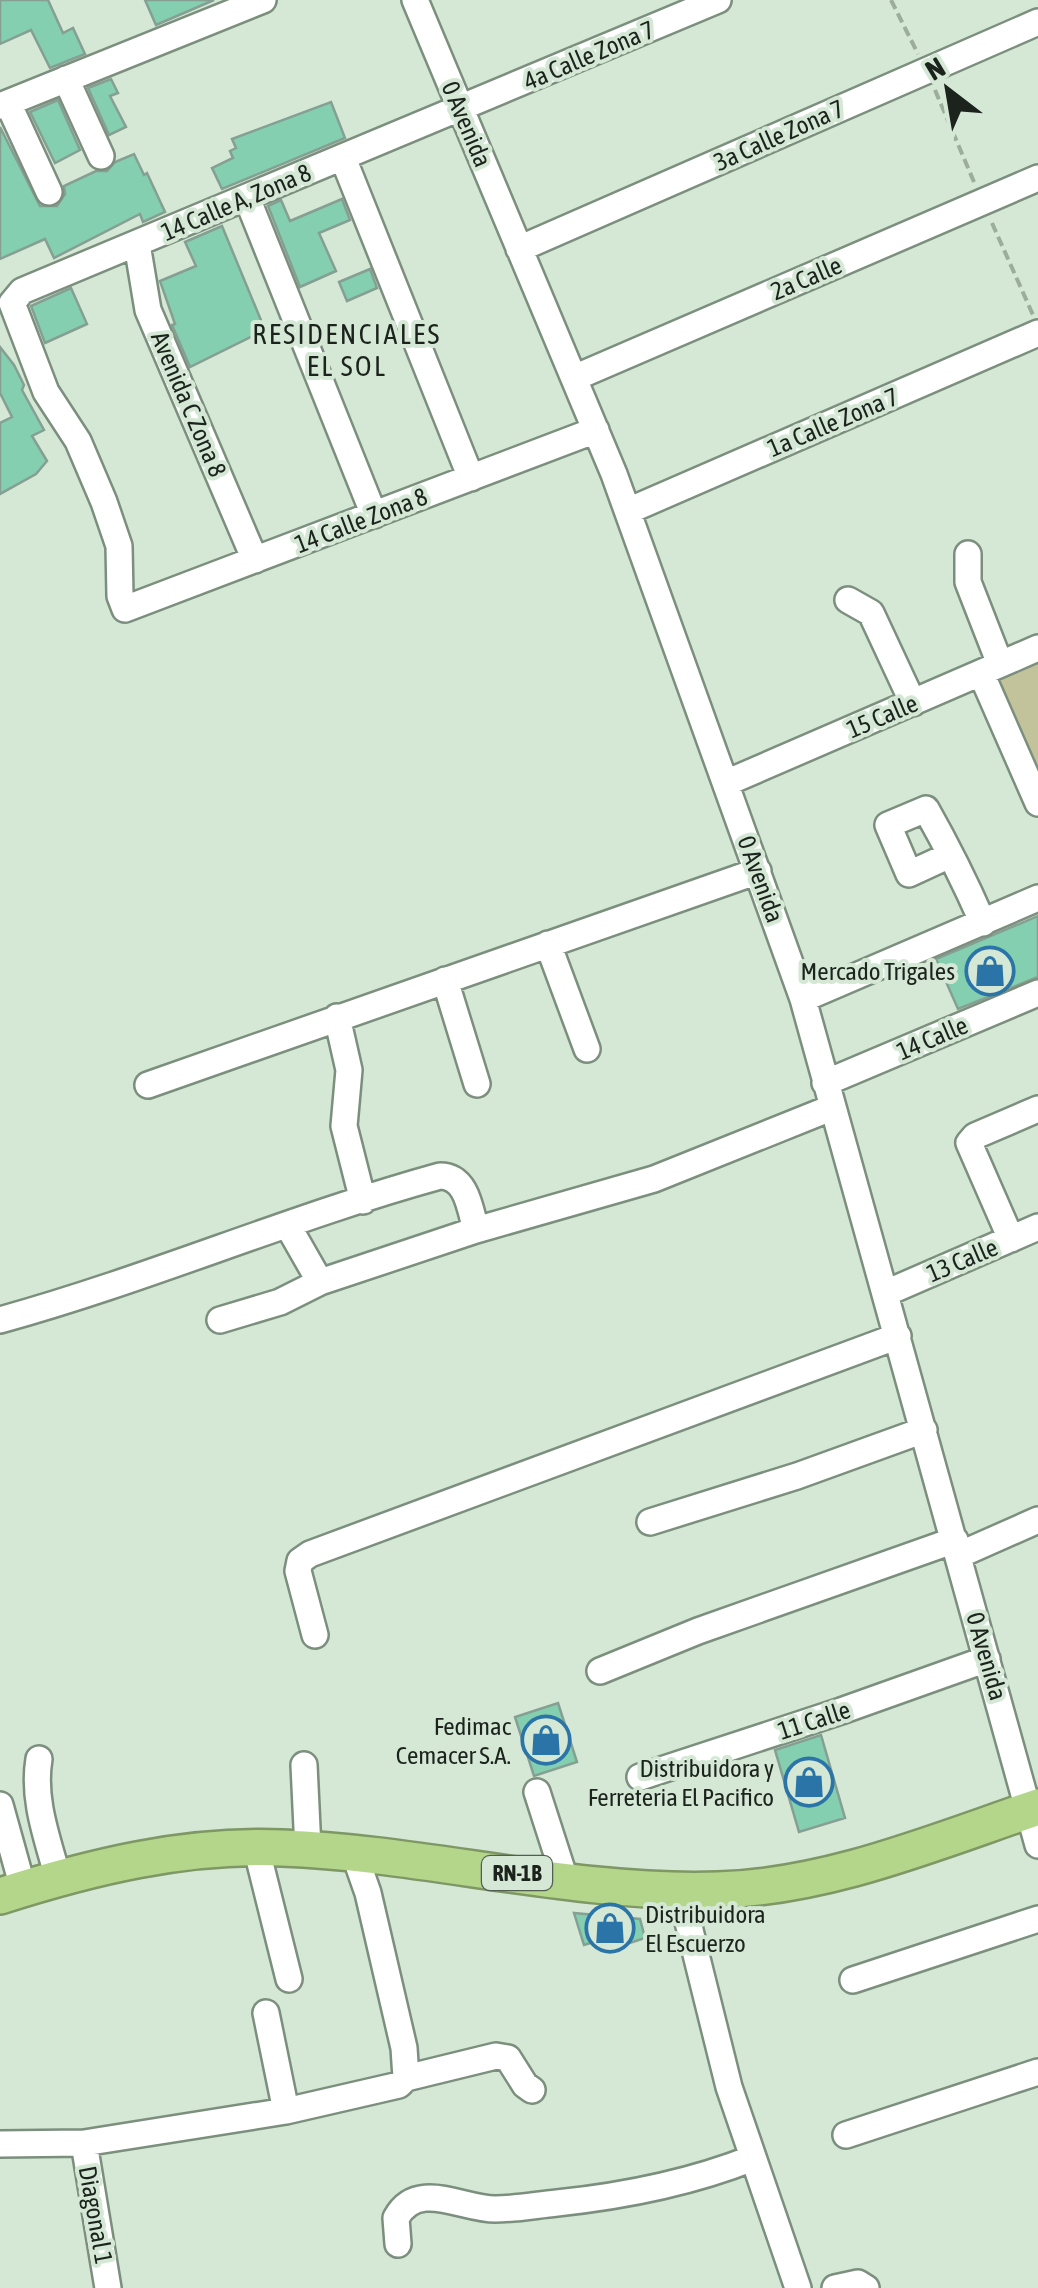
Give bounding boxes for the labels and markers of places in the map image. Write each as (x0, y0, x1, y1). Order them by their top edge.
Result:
shop icon: Mercado Trigales (964, 945, 1016, 997)
place label: Mercado Trigales (801, 957, 955, 985)
place label: Fedimac Cemacer S.A. (396, 1712, 512, 1769)
shop icon: Fedimac Cemacer S.A. (520, 1714, 572, 1766)
place label: Distribuidora y Ferreteria El Pacifico (588, 1754, 774, 1811)
shop icon: Distribuidora y Ferreteria El Pacifico (783, 1756, 835, 1808)
place label: Distribuidora El Escuerzo (645, 1900, 766, 1957)
shop icon: Distribuidora El Escuerzo (584, 1902, 636, 1954)

